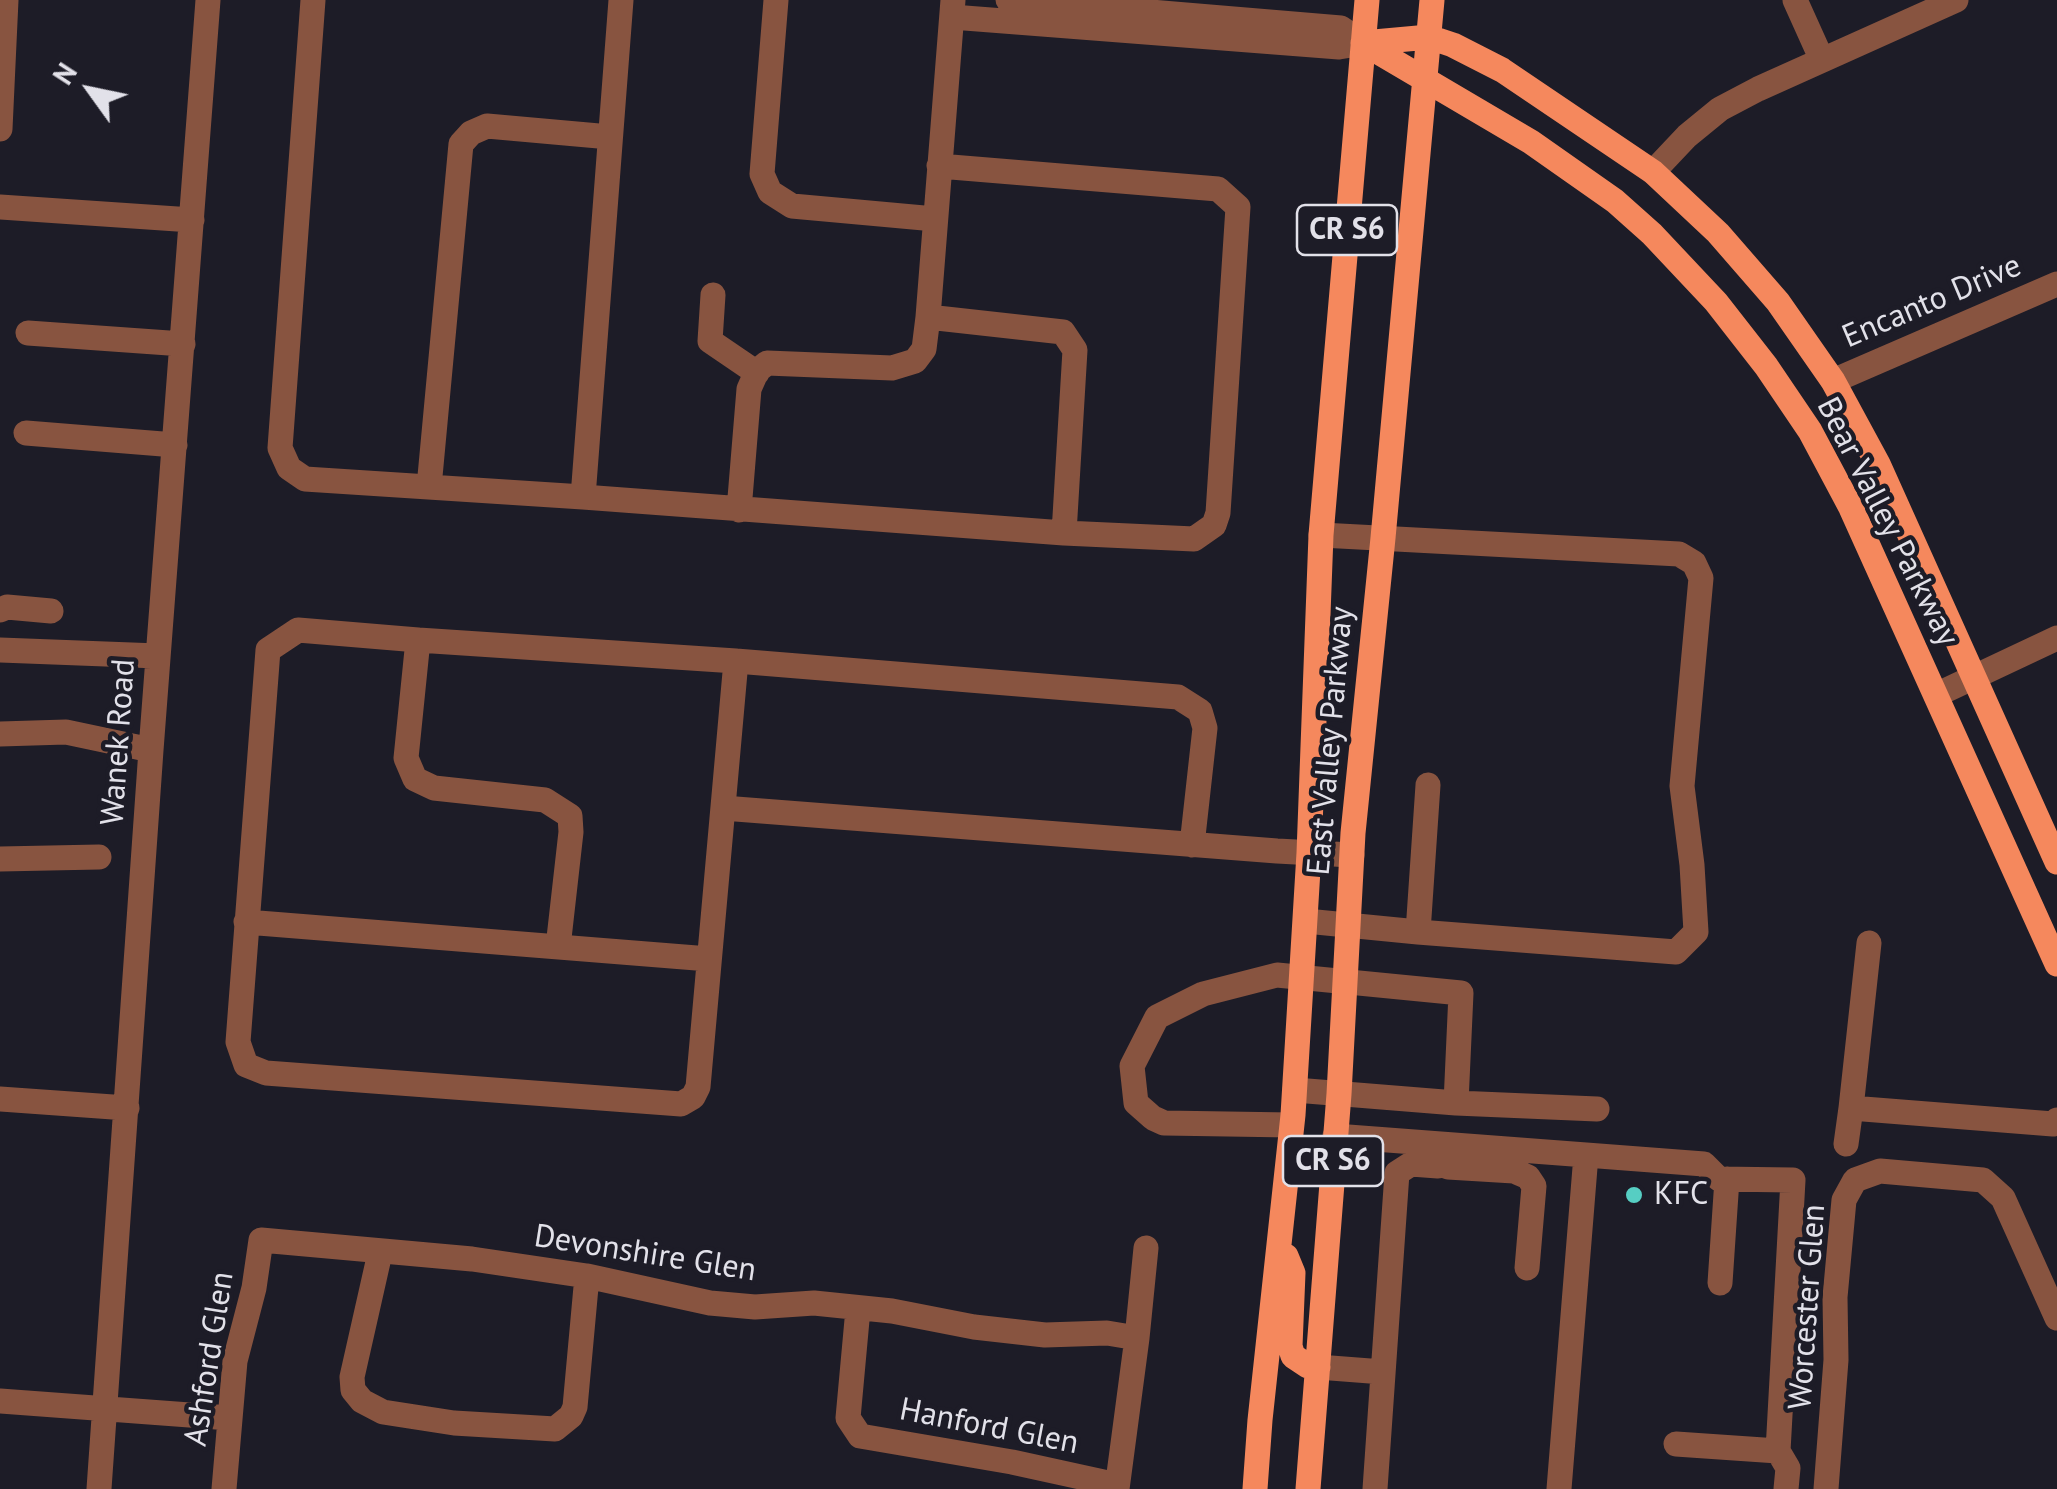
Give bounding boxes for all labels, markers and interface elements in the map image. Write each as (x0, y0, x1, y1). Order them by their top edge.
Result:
north arrow (40, 40, 140, 140)
text: N (44, 56, 85, 91)
road number: CR S6 (1297, 205, 1397, 255)
street label: Encanto Drive (1837, 247, 2027, 357)
street label: Bear Valley Parkway (1808, 391, 1966, 653)
street label: East Valley Parkway (1300, 605, 1362, 877)
street label: Wanek Road (94, 658, 144, 826)
road number: CR S6 (1283, 1136, 1383, 1186)
place label: KFC (1654, 1176, 1708, 1214)
marker: KFC (1623, 1184, 1645, 1206)
street label: Worcester Glen (1782, 1203, 1834, 1411)
street label: Devonshire Glen (531, 1218, 759, 1290)
street label: Ashford Glen (177, 1269, 243, 1449)
street label: Hanford Glen (896, 1391, 1082, 1463)

